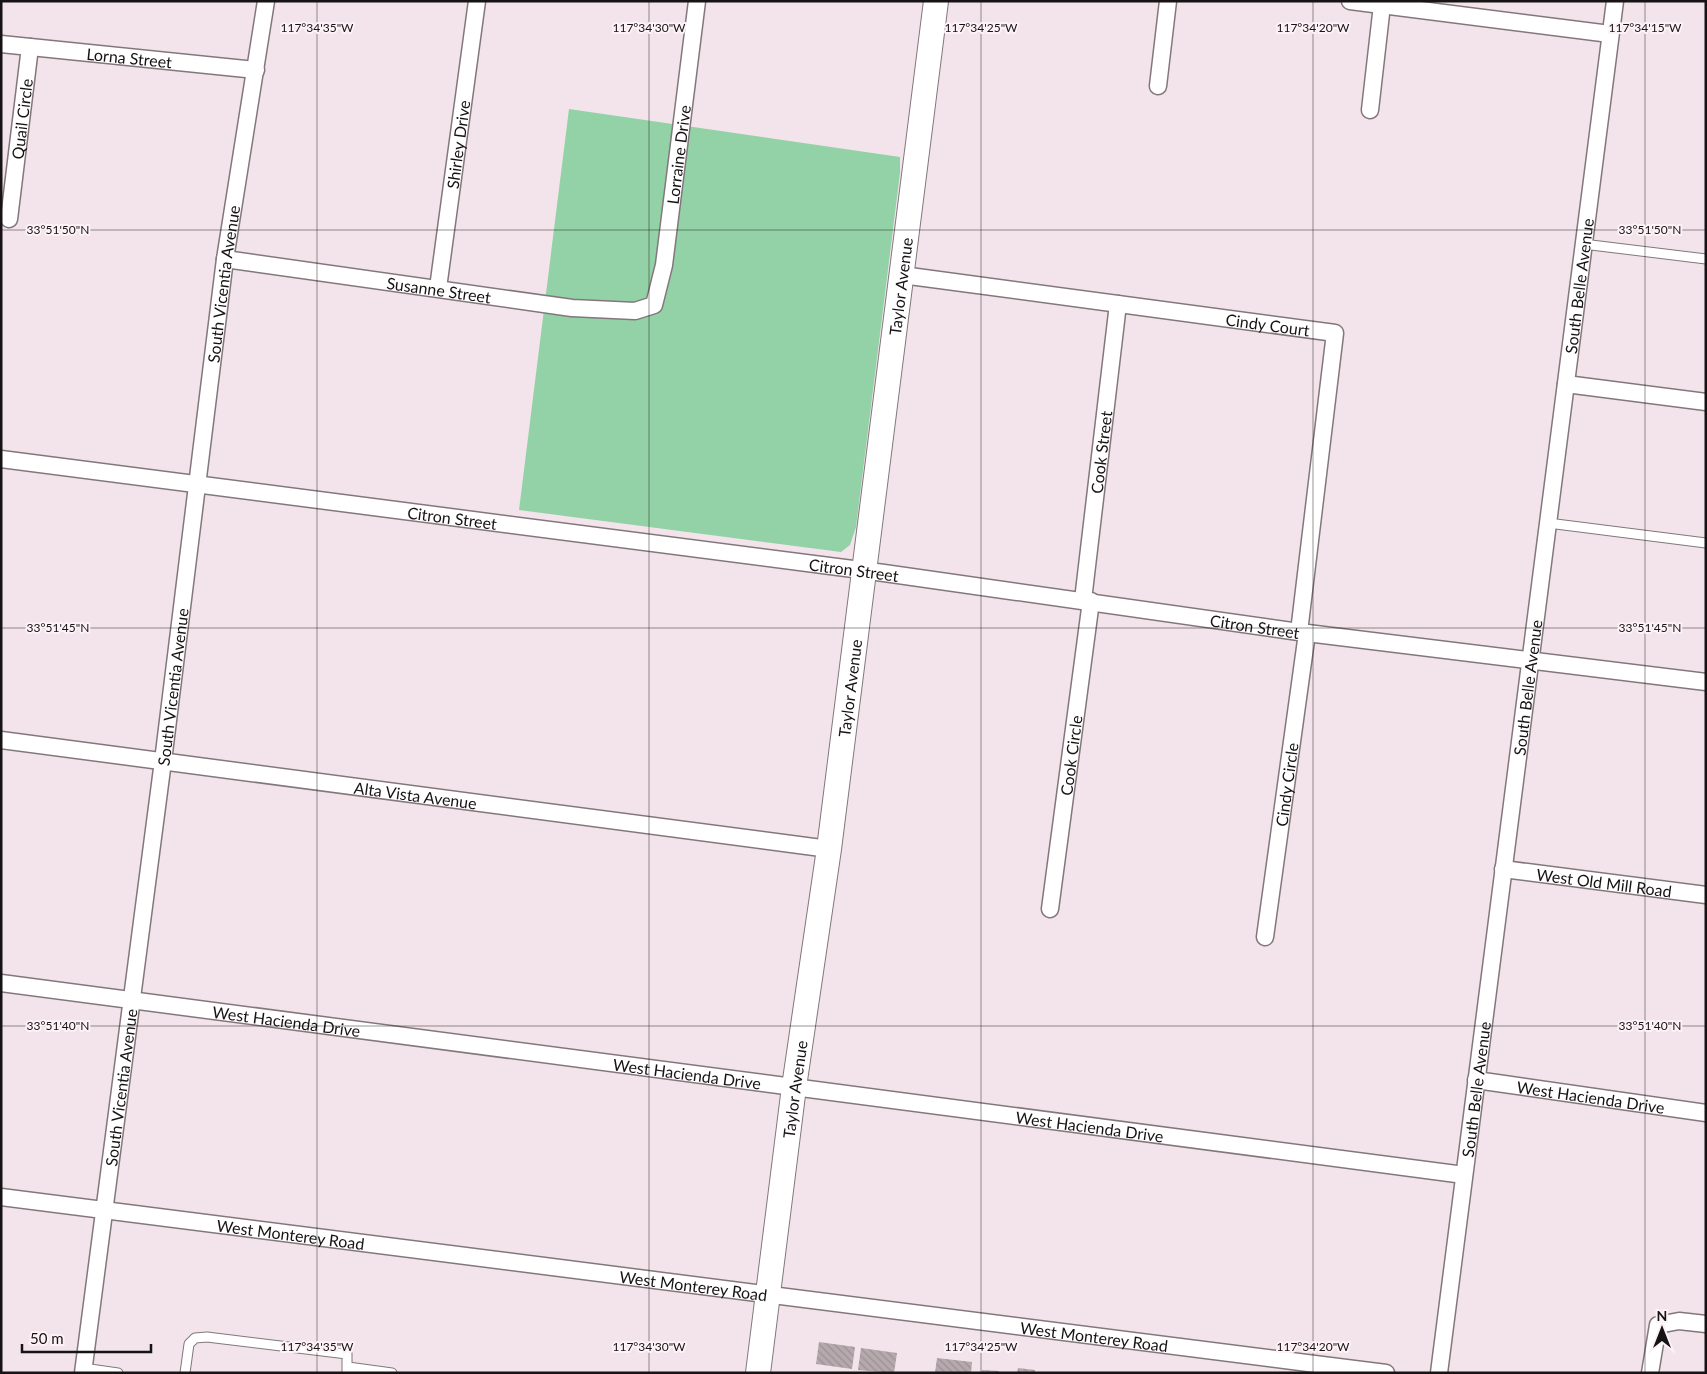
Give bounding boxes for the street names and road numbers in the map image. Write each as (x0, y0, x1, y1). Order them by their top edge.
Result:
street label: Lorna Street (86, 43, 173, 71)
street label: Quail Circle (7, 77, 36, 160)
street label: Shirley Drive (442, 99, 473, 190)
street label: Lorraine Drive (662, 104, 693, 205)
street label: South Vicentia Avenue (203, 204, 243, 364)
street label: South Belle Avenue (1560, 217, 1597, 355)
street label: Taylor Avenue (884, 236, 916, 336)
street label: Susanne Street (386, 272, 492, 306)
street label: Cindy Court (1225, 309, 1311, 339)
street label: Cook Street (1086, 409, 1115, 494)
street label: Citron Street (406, 502, 498, 532)
street label: Citron Street (808, 554, 900, 585)
street label: South Vicentia Avenue (153, 607, 191, 767)
street label: Citron Street (1209, 610, 1301, 642)
street label: South Belle Avenue (1509, 619, 1545, 757)
street label: Taylor Avenue (834, 638, 865, 738)
street label: Cook Circle (1056, 714, 1085, 797)
street label: Cindy Circle (1271, 741, 1301, 828)
street label: Alta Vista Avenue (353, 777, 478, 812)
street label: West Old Mill Road (1535, 864, 1673, 900)
street label: West Hacienda Drive (211, 1001, 362, 1040)
street label: South Vicentia Avenue (101, 1008, 140, 1167)
street label: South Belle Avenue (1457, 1020, 1494, 1158)
street label: Taylor Avenue (778, 1039, 810, 1139)
street label: West Hacienda Drive (612, 1054, 762, 1092)
street label: West Hacienda Drive (1516, 1076, 1666, 1116)
street label: West Hacienda Drive (1015, 1107, 1165, 1145)
street label: West Monterey Road (216, 1215, 366, 1253)
street label: West Monterey Road (618, 1266, 768, 1304)
street label: West Monterey Road (1019, 1317, 1169, 1355)

